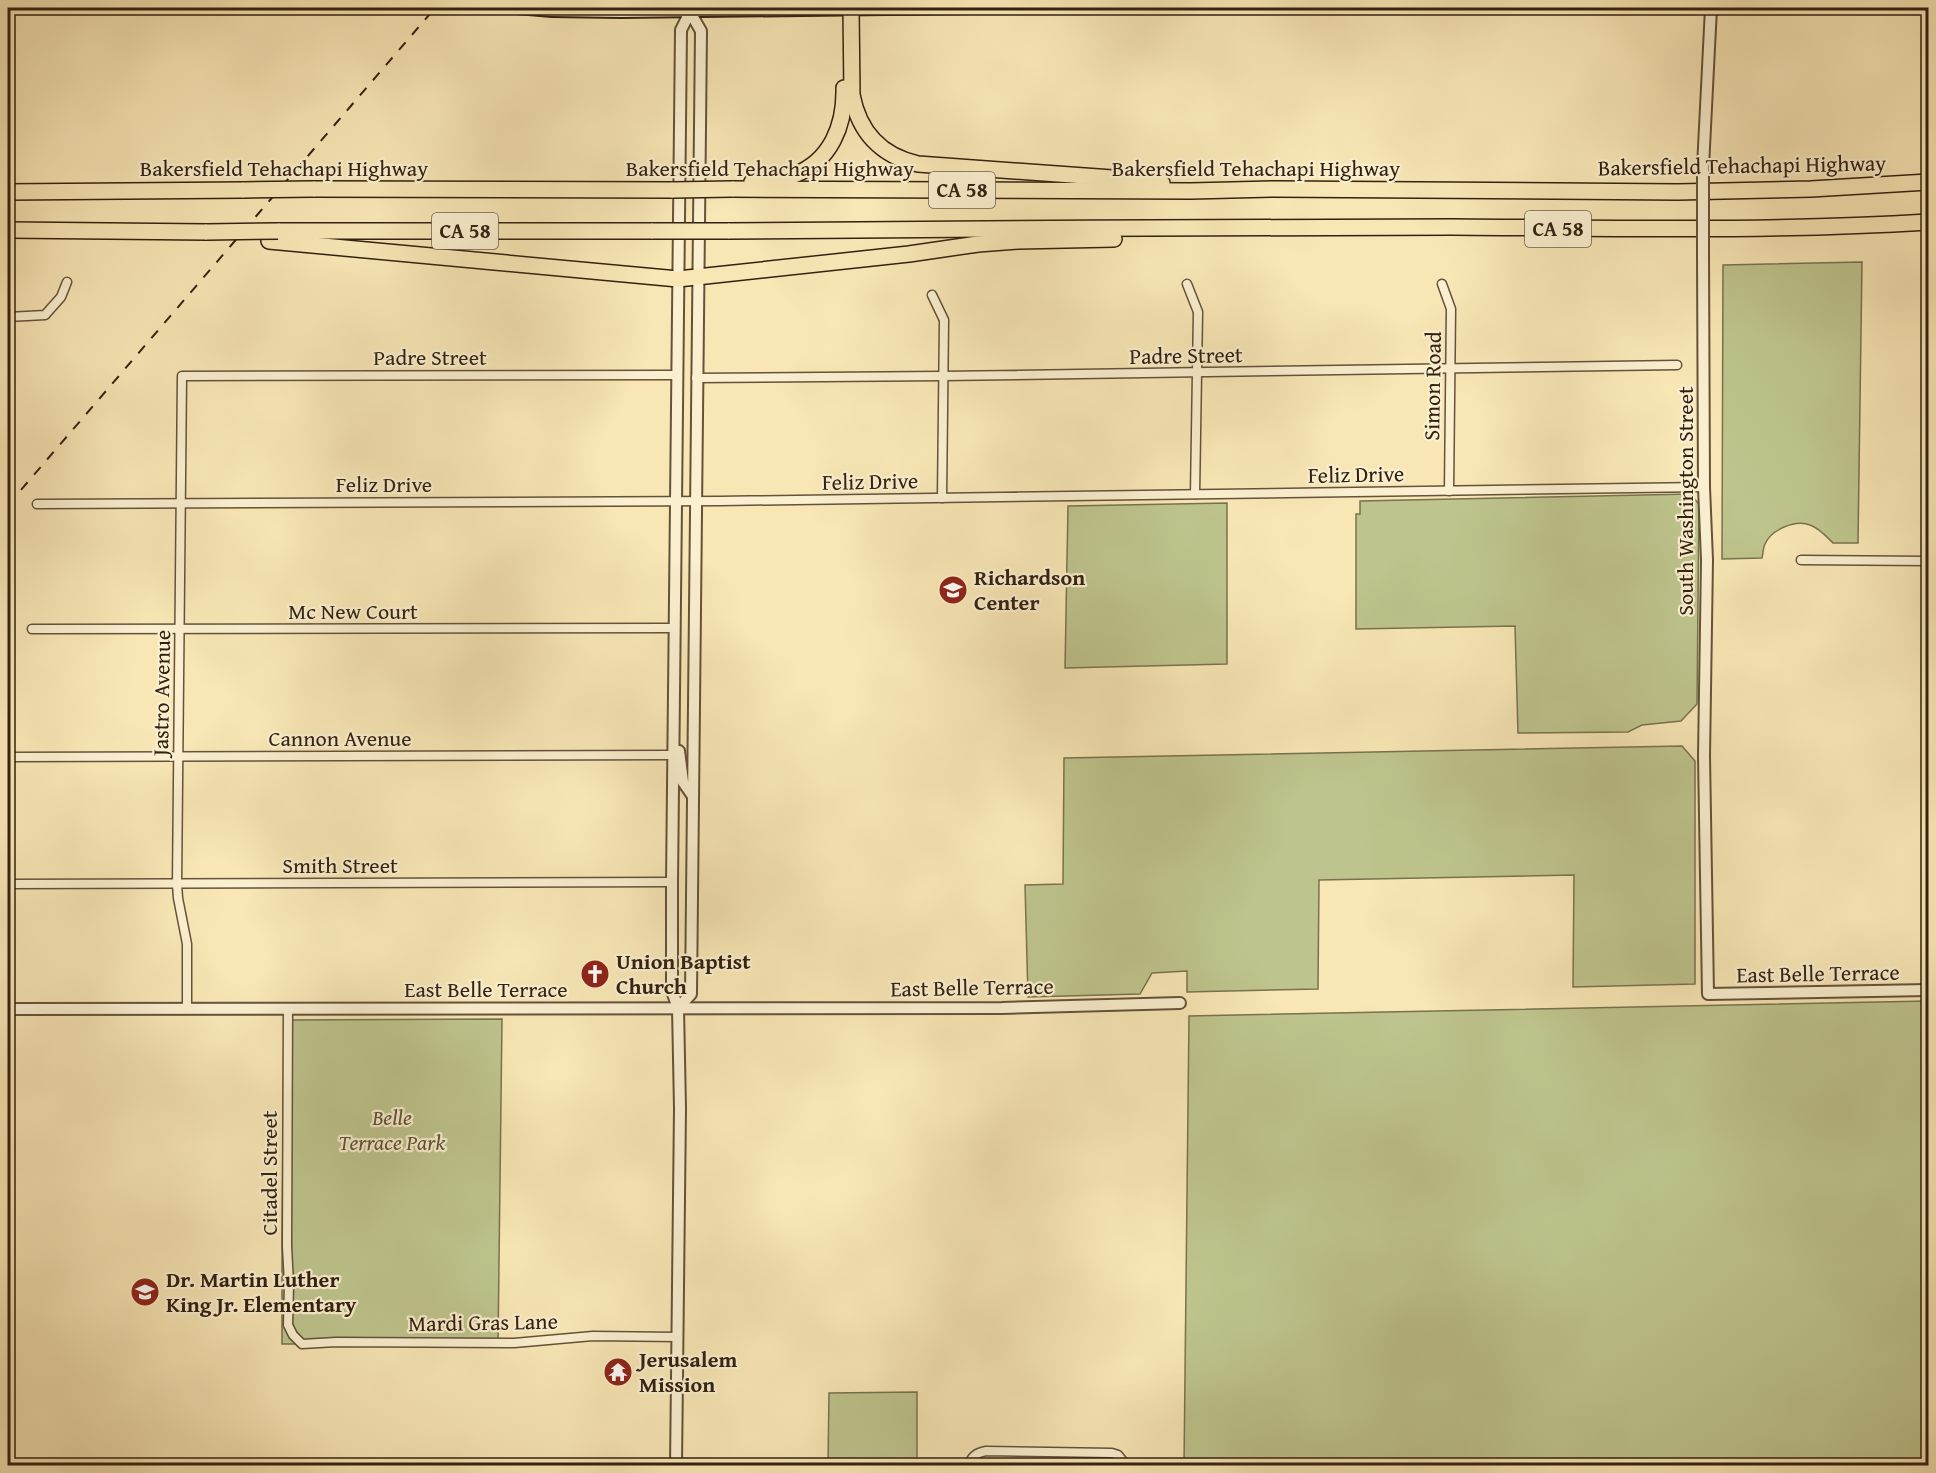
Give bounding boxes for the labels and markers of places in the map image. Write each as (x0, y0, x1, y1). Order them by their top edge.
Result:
place label: Richardson Center (974, 561, 1085, 618)
school or university icon: Richardson Center (937, 574, 969, 606)
place label: Union Baptist Church (616, 945, 751, 1002)
church icon: Union Baptist Church (579, 958, 611, 990)
place label: Dr. Martin Luther King Jr. Elementary (166, 1263, 357, 1320)
school or university icon: Dr. Martin Luther King Jr. Elementary (129, 1276, 161, 1308)
place label: Jerusalem Mission (635, 1343, 737, 1400)
temple icon: Jerusalem Mission (602, 1356, 634, 1388)

